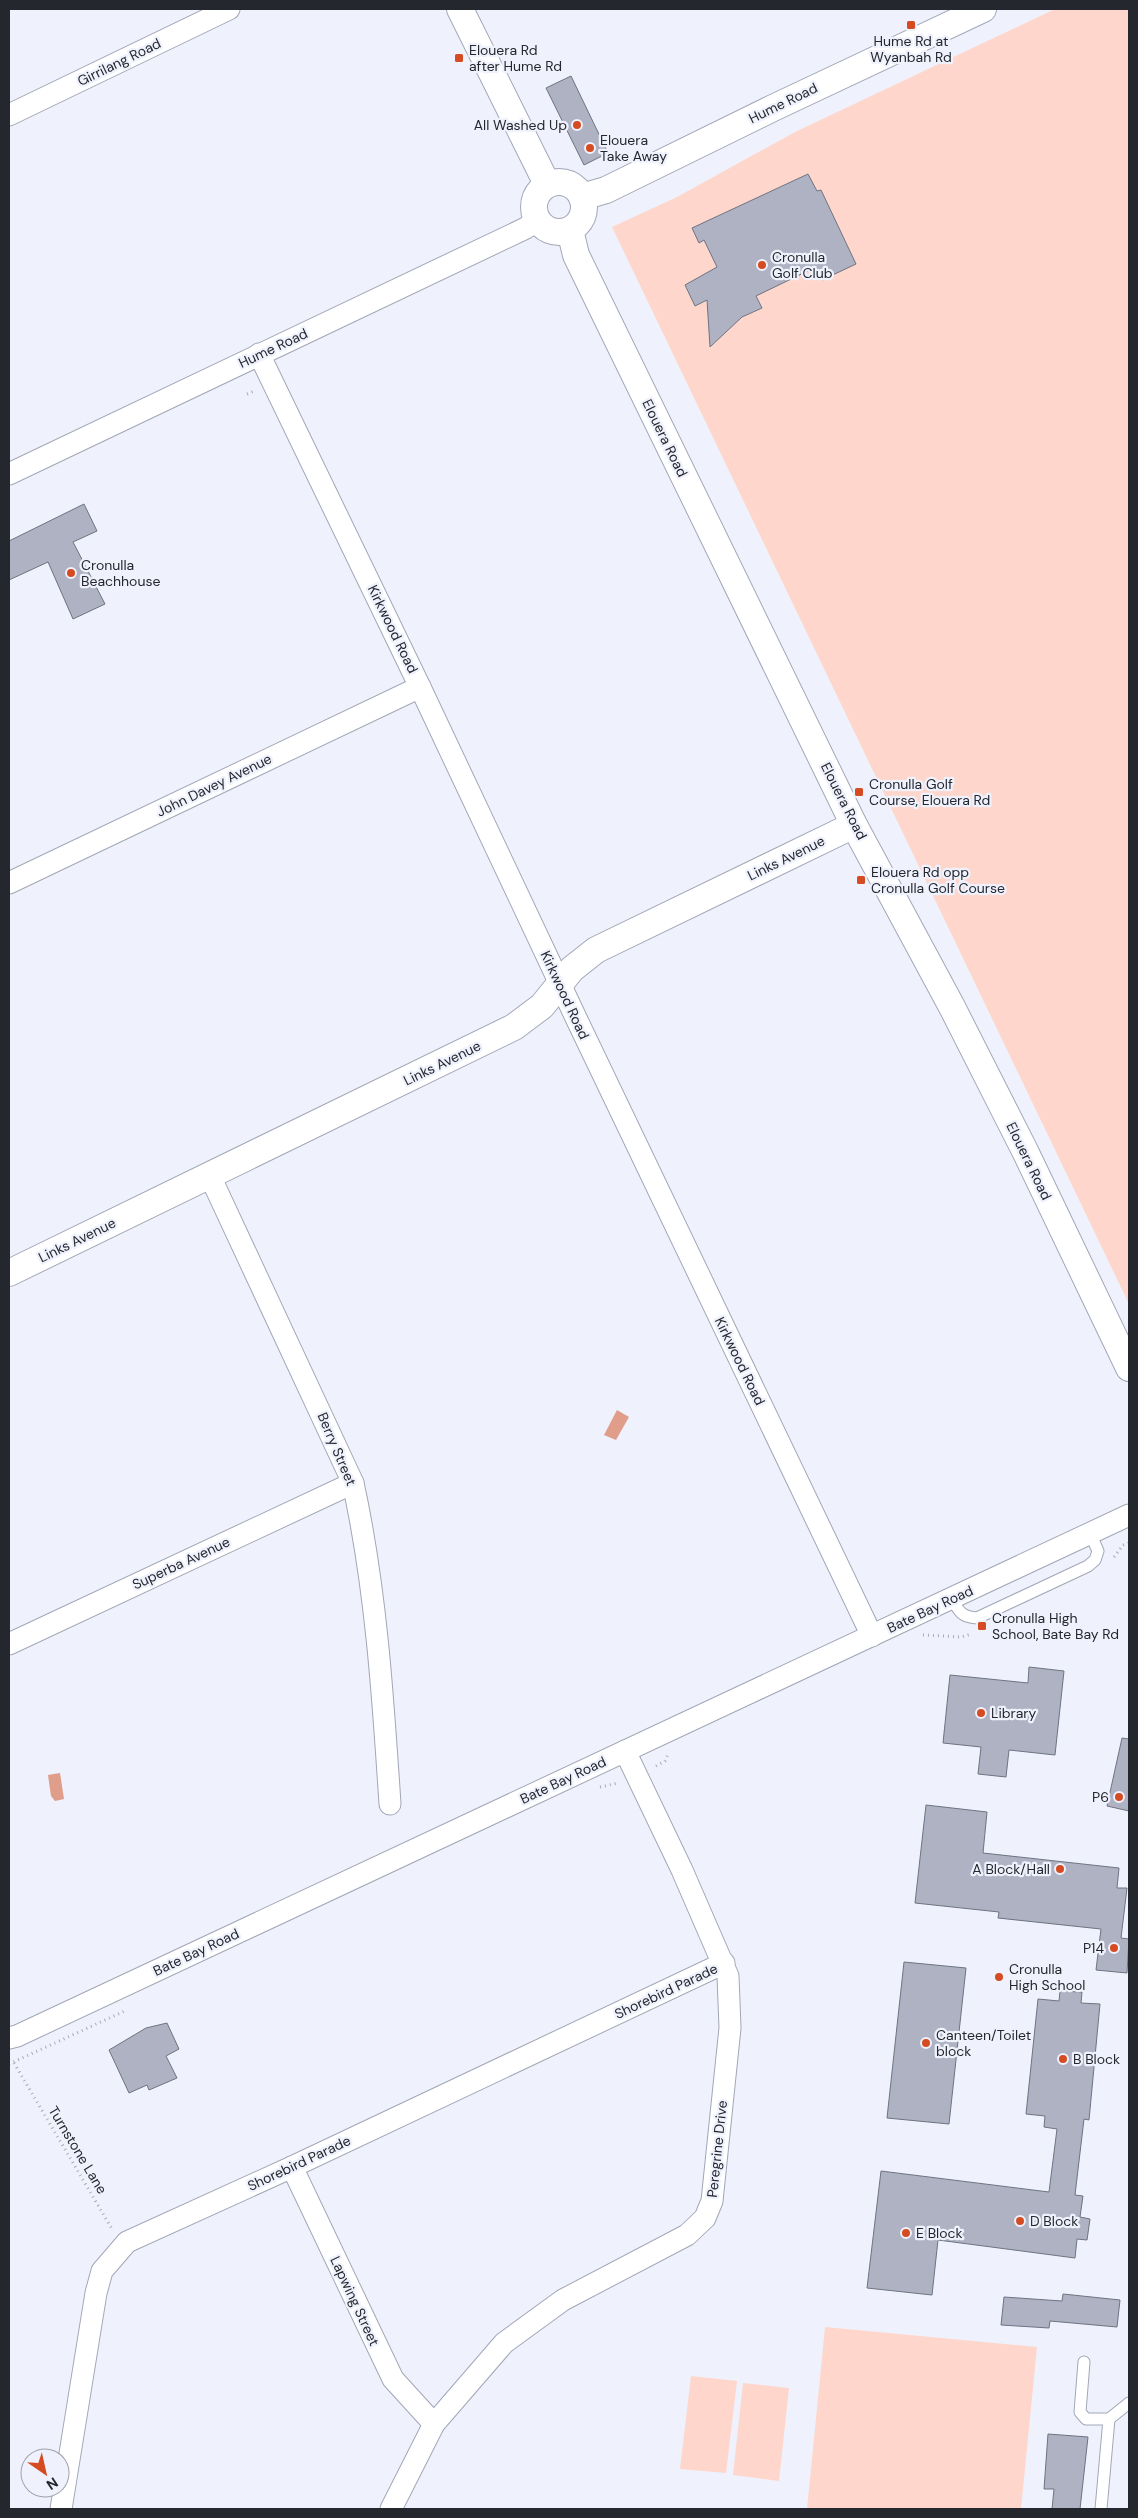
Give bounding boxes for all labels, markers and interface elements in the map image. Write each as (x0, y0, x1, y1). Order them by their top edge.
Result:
marker: Hume Rd at Wyanbah Rd (905, 19, 917, 31)
place label: Hume Rd at Wyanbah Rd (870, 32, 952, 66)
street label: Girrilang Road (74, 34, 164, 90)
place label: Elouera Rd after Hume Rd (469, 41, 562, 75)
marker: Elouera Rd after Hume Rd (453, 52, 465, 64)
street label: Hume Road (746, 79, 820, 127)
place label: All Washed Up (474, 116, 567, 134)
marker: All Washed Up (571, 119, 583, 131)
place label: Elouera Take Away (600, 131, 667, 165)
marker: Elouera Take Away (584, 142, 596, 154)
place label: Cronulla Golf Club (772, 248, 833, 282)
marker: Cronulla Golf Club (756, 259, 768, 271)
street label: Hume Road (236, 324, 310, 372)
street label: Elouera Road (638, 396, 692, 480)
place label: Cronulla Beachhouse (81, 556, 160, 590)
marker: Cronulla Beachhouse (65, 567, 77, 579)
street label: Kirkwood Road (364, 582, 422, 676)
street label: John Davey Avenue (153, 749, 275, 821)
street label: Elouera Road (817, 759, 871, 843)
place label: Cronulla Golf Course, Elouera Rd (869, 775, 990, 809)
marker: Cronulla Golf Course, Elouera Rd (853, 786, 865, 798)
street label: Links Avenue (744, 832, 828, 884)
place label: Elouera Rd opp Cronulla Golf Course (871, 863, 1005, 897)
marker: Elouera Rd opp Cronulla Golf Course (855, 874, 867, 886)
street label: Kirkwood Road (537, 948, 593, 1042)
street label: Links Avenue (400, 1037, 484, 1089)
street label: Elouera Road (1002, 1119, 1056, 1203)
street label: Links Avenue (35, 1214, 119, 1266)
street label: Kirkwood Road (711, 1314, 769, 1408)
street label: Berry Street (313, 1410, 361, 1488)
street label: Superba Avenue (129, 1532, 233, 1593)
street label: Bate Bay Road (884, 1581, 976, 1637)
place label: Cronulla High School, Bate Bay Rd (992, 1609, 1119, 1643)
marker: Cronulla High School, Bate Bay Rd (976, 1620, 988, 1632)
place label: Library (991, 1704, 1036, 1722)
marker: Library (975, 1707, 987, 1719)
street label: Bate Bay Road (517, 1752, 609, 1808)
place label: P6 (1092, 1788, 1109, 1806)
marker: P6 (1113, 1791, 1125, 1803)
place label: A Block/Hall (972, 1860, 1050, 1878)
marker: A Block/Hall (1054, 1863, 1066, 1875)
street label: Bate Bay Road (150, 1924, 242, 1980)
place label: P14 (1083, 1939, 1104, 1957)
marker: P14 (1108, 1942, 1120, 1954)
street label: Shorebird Parade (612, 1959, 721, 2023)
place label: Cronulla High School (1009, 1960, 1085, 1994)
marker: Cronulla High School (993, 1971, 1005, 1983)
place label: Canteen/Toilet block (936, 2026, 1031, 2060)
marker: Canteen/Toilet block (920, 2037, 932, 2049)
place label: B Block (1073, 2050, 1120, 2068)
marker: B Block (1057, 2053, 1069, 2065)
street label: Peregrine Drive (703, 2099, 731, 2199)
street label: Turnstone Lane (45, 2103, 111, 2197)
street label: Shorebird Parade (245, 2131, 354, 2195)
place label: D Block (1030, 2212, 1078, 2230)
marker: D Block (1014, 2215, 1026, 2227)
place label: E Block (916, 2224, 963, 2242)
marker: E Block (900, 2227, 912, 2239)
street label: Lapwing Street (326, 2253, 384, 2349)
north arrow (20, 2448, 70, 2498)
text: N (43, 2473, 62, 2494)

